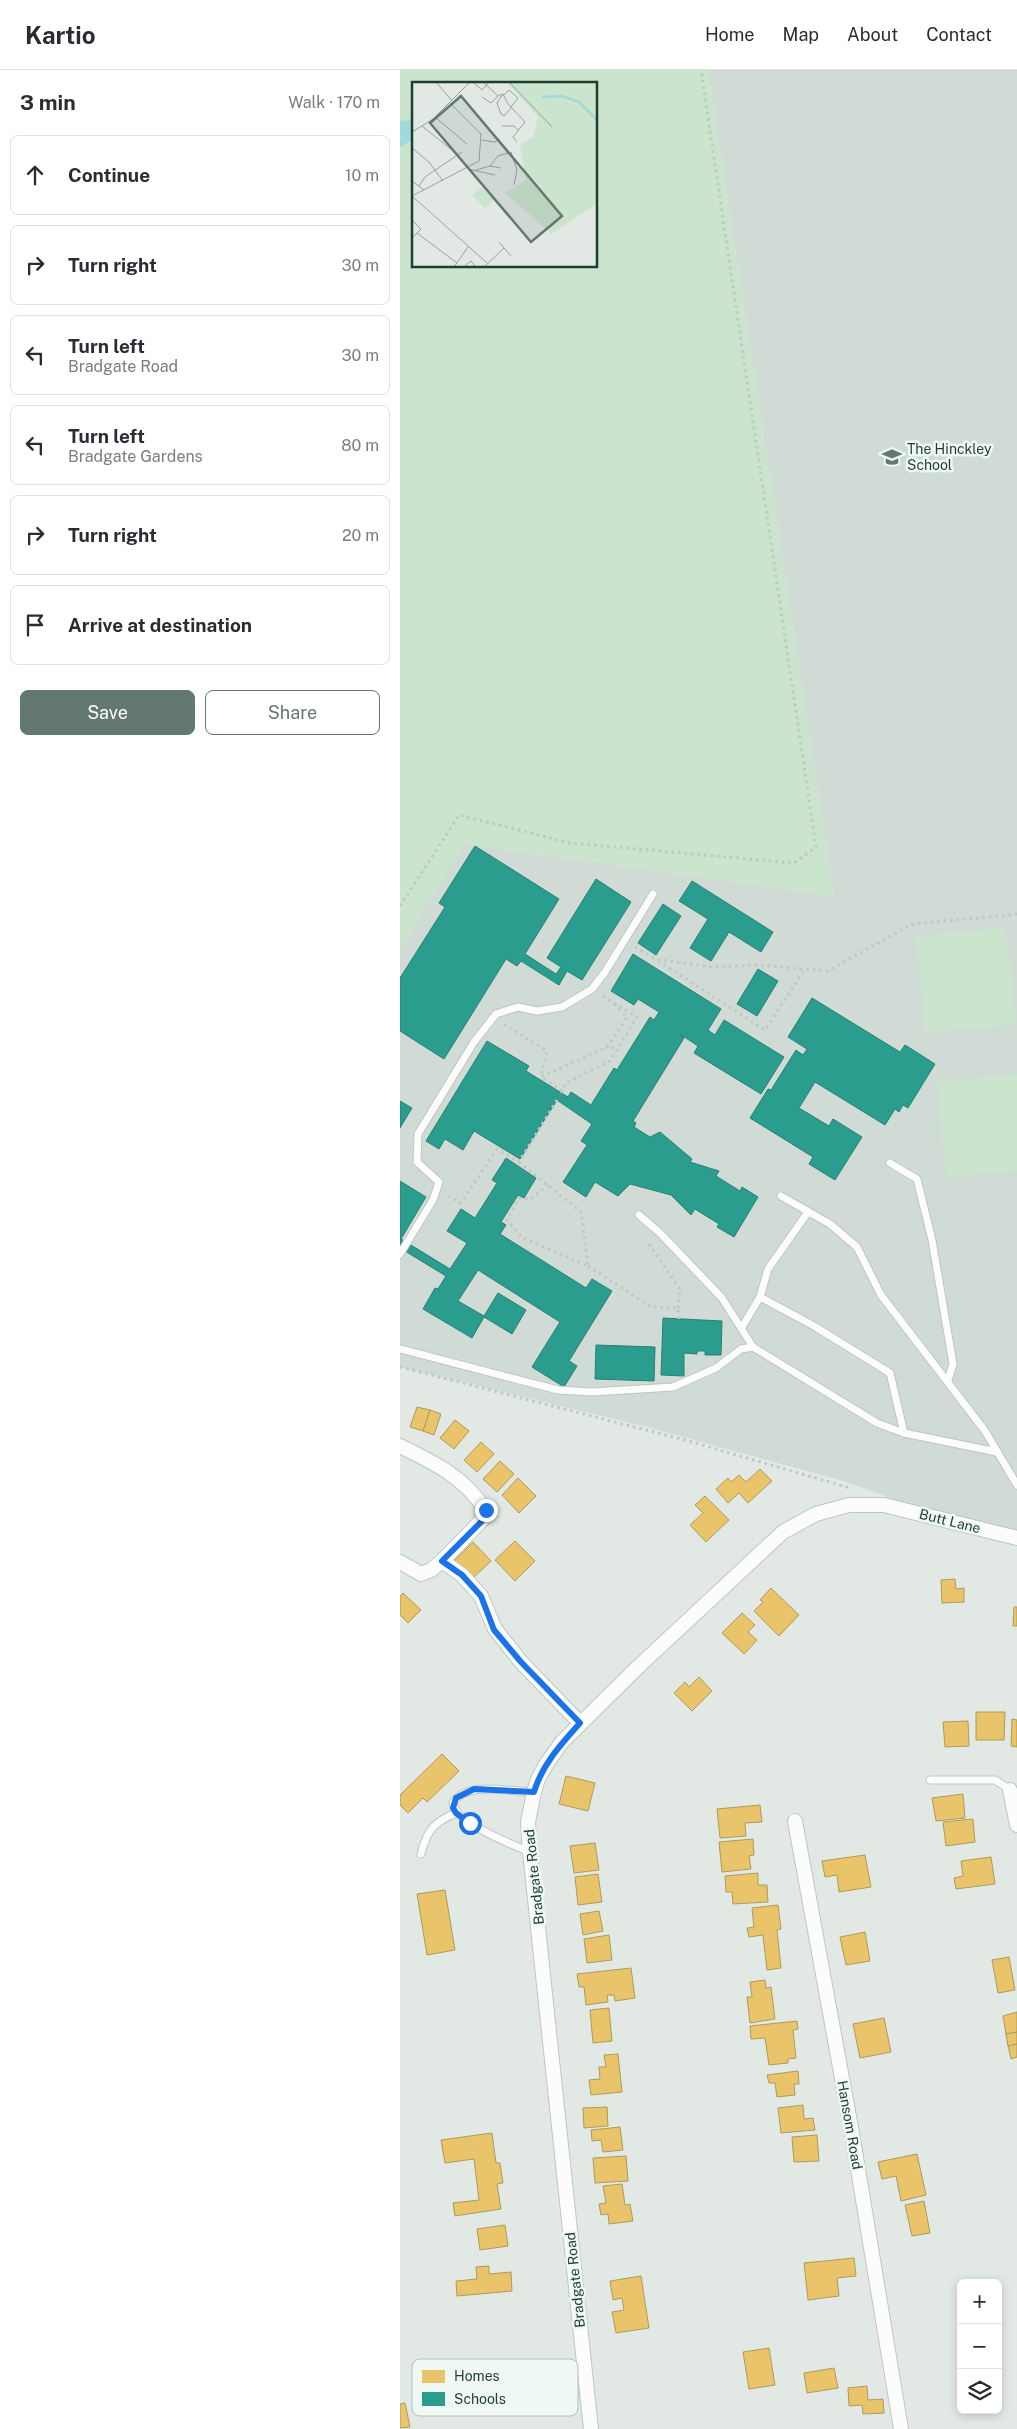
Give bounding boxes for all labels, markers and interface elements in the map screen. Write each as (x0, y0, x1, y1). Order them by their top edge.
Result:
text: Kartio (25, 21, 96, 49)
text: Home (705, 24, 755, 45)
text: Map (783, 24, 819, 45)
text: About (847, 24, 898, 45)
text: Contact (926, 24, 992, 45)
inset map (412, 82, 598, 268)
text: 3 min (20, 90, 76, 115)
text: Walk · 170 m (288, 93, 380, 112)
icon: ahead (21, 161, 49, 189)
text: Continue (68, 164, 150, 186)
text: 10 m (345, 166, 379, 185)
icon: right (21, 251, 49, 279)
text: Turn right (68, 254, 157, 276)
text: 30 m (342, 256, 379, 275)
text: Turn left (68, 335, 145, 357)
icon: left (21, 341, 49, 369)
text: 30 m (342, 346, 379, 365)
text: Bradgate Road (68, 357, 178, 376)
text: Turn left (68, 425, 145, 447)
icon: left (21, 431, 49, 459)
text: 80 m (341, 436, 379, 455)
place label: The Hinckley School (907, 441, 992, 473)
school or university icon: The Hinckley School (881, 446, 903, 468)
text: Bradgate Gardens (68, 447, 203, 466)
icon: right (21, 521, 49, 549)
text: Turn right (68, 524, 157, 546)
text: 20 m (342, 526, 379, 545)
icon: arrive (21, 611, 49, 639)
text: Arrive at destination (68, 614, 252, 636)
button: Save (20, 690, 195, 735)
button: Share (205, 690, 380, 735)
route end (475, 1499, 498, 1522)
street label: Butt Lane (918, 1506, 982, 1536)
route start (459, 1812, 482, 1835)
street label: Bradgate Road (521, 1828, 547, 1926)
street label: Hansom Road (834, 2079, 866, 2171)
street label: Bradgate Road (562, 2231, 588, 2329)
map controls (957, 2279, 1002, 2414)
button: + (957, 2279, 1002, 2324)
button: − (957, 2324, 1002, 2369)
legend (412, 2359, 578, 2416)
text: Homes (454, 2368, 500, 2384)
button: layers (957, 2369, 1002, 2414)
text: Schools (454, 2391, 506, 2407)

